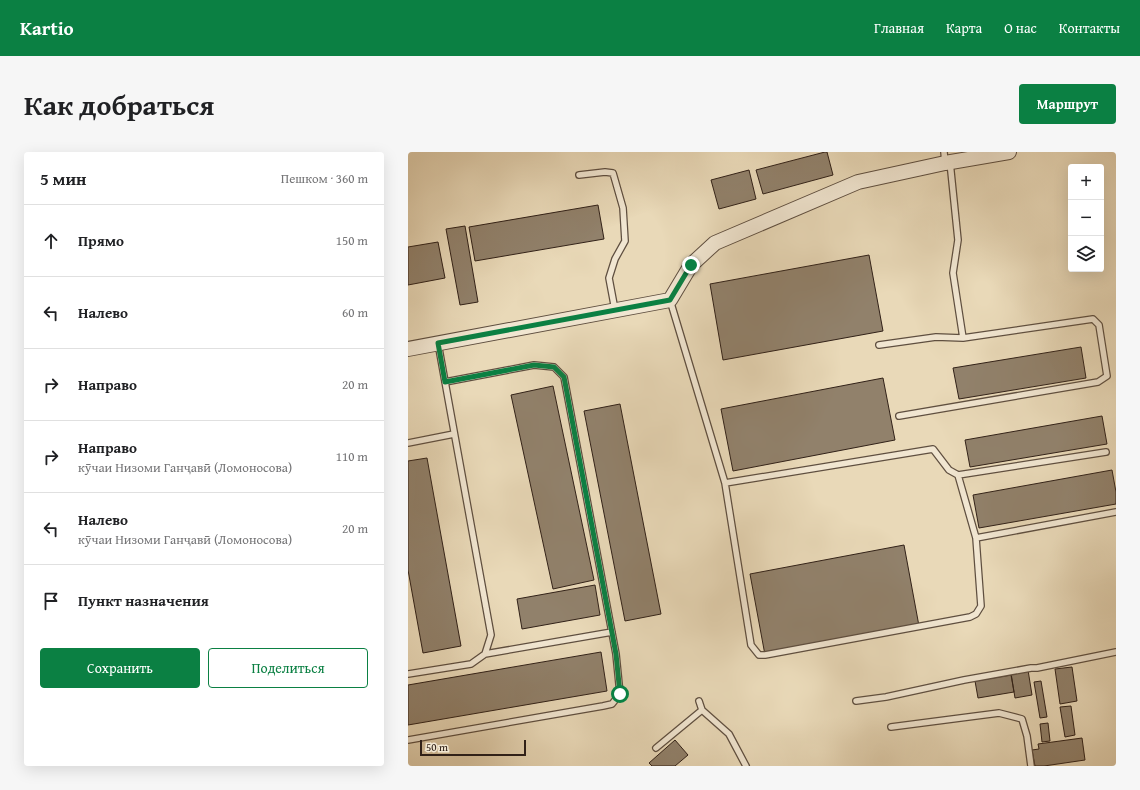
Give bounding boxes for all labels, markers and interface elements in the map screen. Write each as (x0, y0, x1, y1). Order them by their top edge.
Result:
text: Kartio (20, 14, 74, 42)
text: Главная (874, 18, 924, 38)
text: Карта (946, 18, 982, 38)
text: О нас (1004, 18, 1037, 38)
text: Контакты (1059, 18, 1120, 38)
text: Как добраться (24, 84, 214, 125)
button: Маршрут (1019, 84, 1116, 124)
map controls (1068, 164, 1104, 272)
button: + (1068, 164, 1104, 200)
text: 5 мин (40, 166, 86, 191)
text: Пешком · 360 m (281, 169, 368, 188)
button: − (1068, 200, 1104, 236)
icon: ahead (40, 230, 62, 252)
text: Прямо (78, 230, 124, 251)
text: 150 m (336, 231, 368, 250)
button: layers (1068, 236, 1104, 272)
route end (682, 256, 700, 274)
icon: left (40, 302, 62, 324)
text: Налево (78, 302, 128, 323)
text: 60 m (342, 303, 368, 322)
icon: right (40, 374, 62, 396)
text: Направо (78, 374, 137, 395)
text: 20 m (342, 375, 368, 394)
text: Направо (78, 437, 137, 458)
icon: right (40, 446, 62, 468)
text: 110 m (336, 447, 368, 466)
text: кӯчаи Низоми Ганҷавӣ (Ломоносова) (78, 458, 292, 477)
text: Налево (78, 509, 128, 530)
icon: left (40, 518, 62, 540)
text: 20 m (342, 519, 368, 538)
text: кӯчаи Низоми Ганҷавӣ (Ломоносова) (78, 530, 292, 549)
icon: arrive (40, 590, 62, 612)
text: Пункт назначения (78, 590, 209, 611)
button: Сохранить (40, 648, 200, 688)
button: Поделиться (208, 648, 368, 688)
route start (611, 685, 629, 703)
scale bar (420, 738, 526, 757)
text: 50 m (426, 739, 448, 755)

